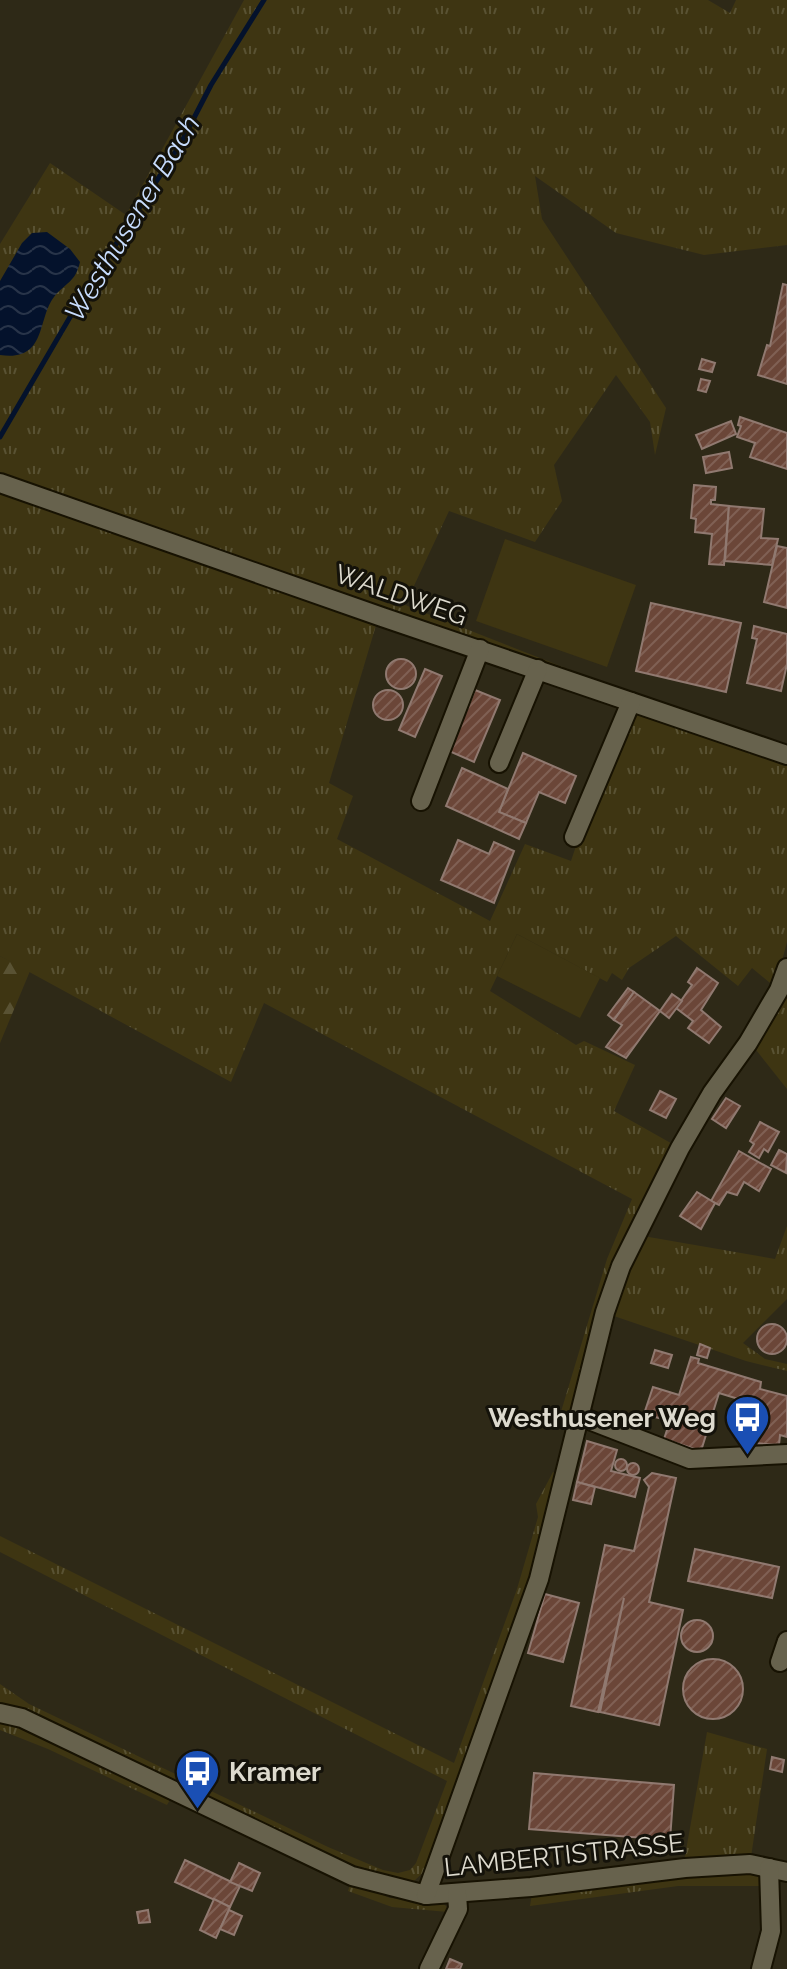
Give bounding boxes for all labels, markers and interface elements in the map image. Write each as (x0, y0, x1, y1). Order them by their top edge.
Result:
water label: Westhusener Bach (58, 109, 207, 327)
street label: WALDWEG (331, 558, 471, 632)
bus stop icon: Westhusener Weg (723, 1394, 771, 1457)
place label: Westhusener Weg (488, 1403, 716, 1433)
bus stop icon: Kramer (174, 1748, 222, 1811)
place label: Kramer (229, 1757, 321, 1787)
street label: LAMBERTISTRASSE (443, 1827, 685, 1883)

